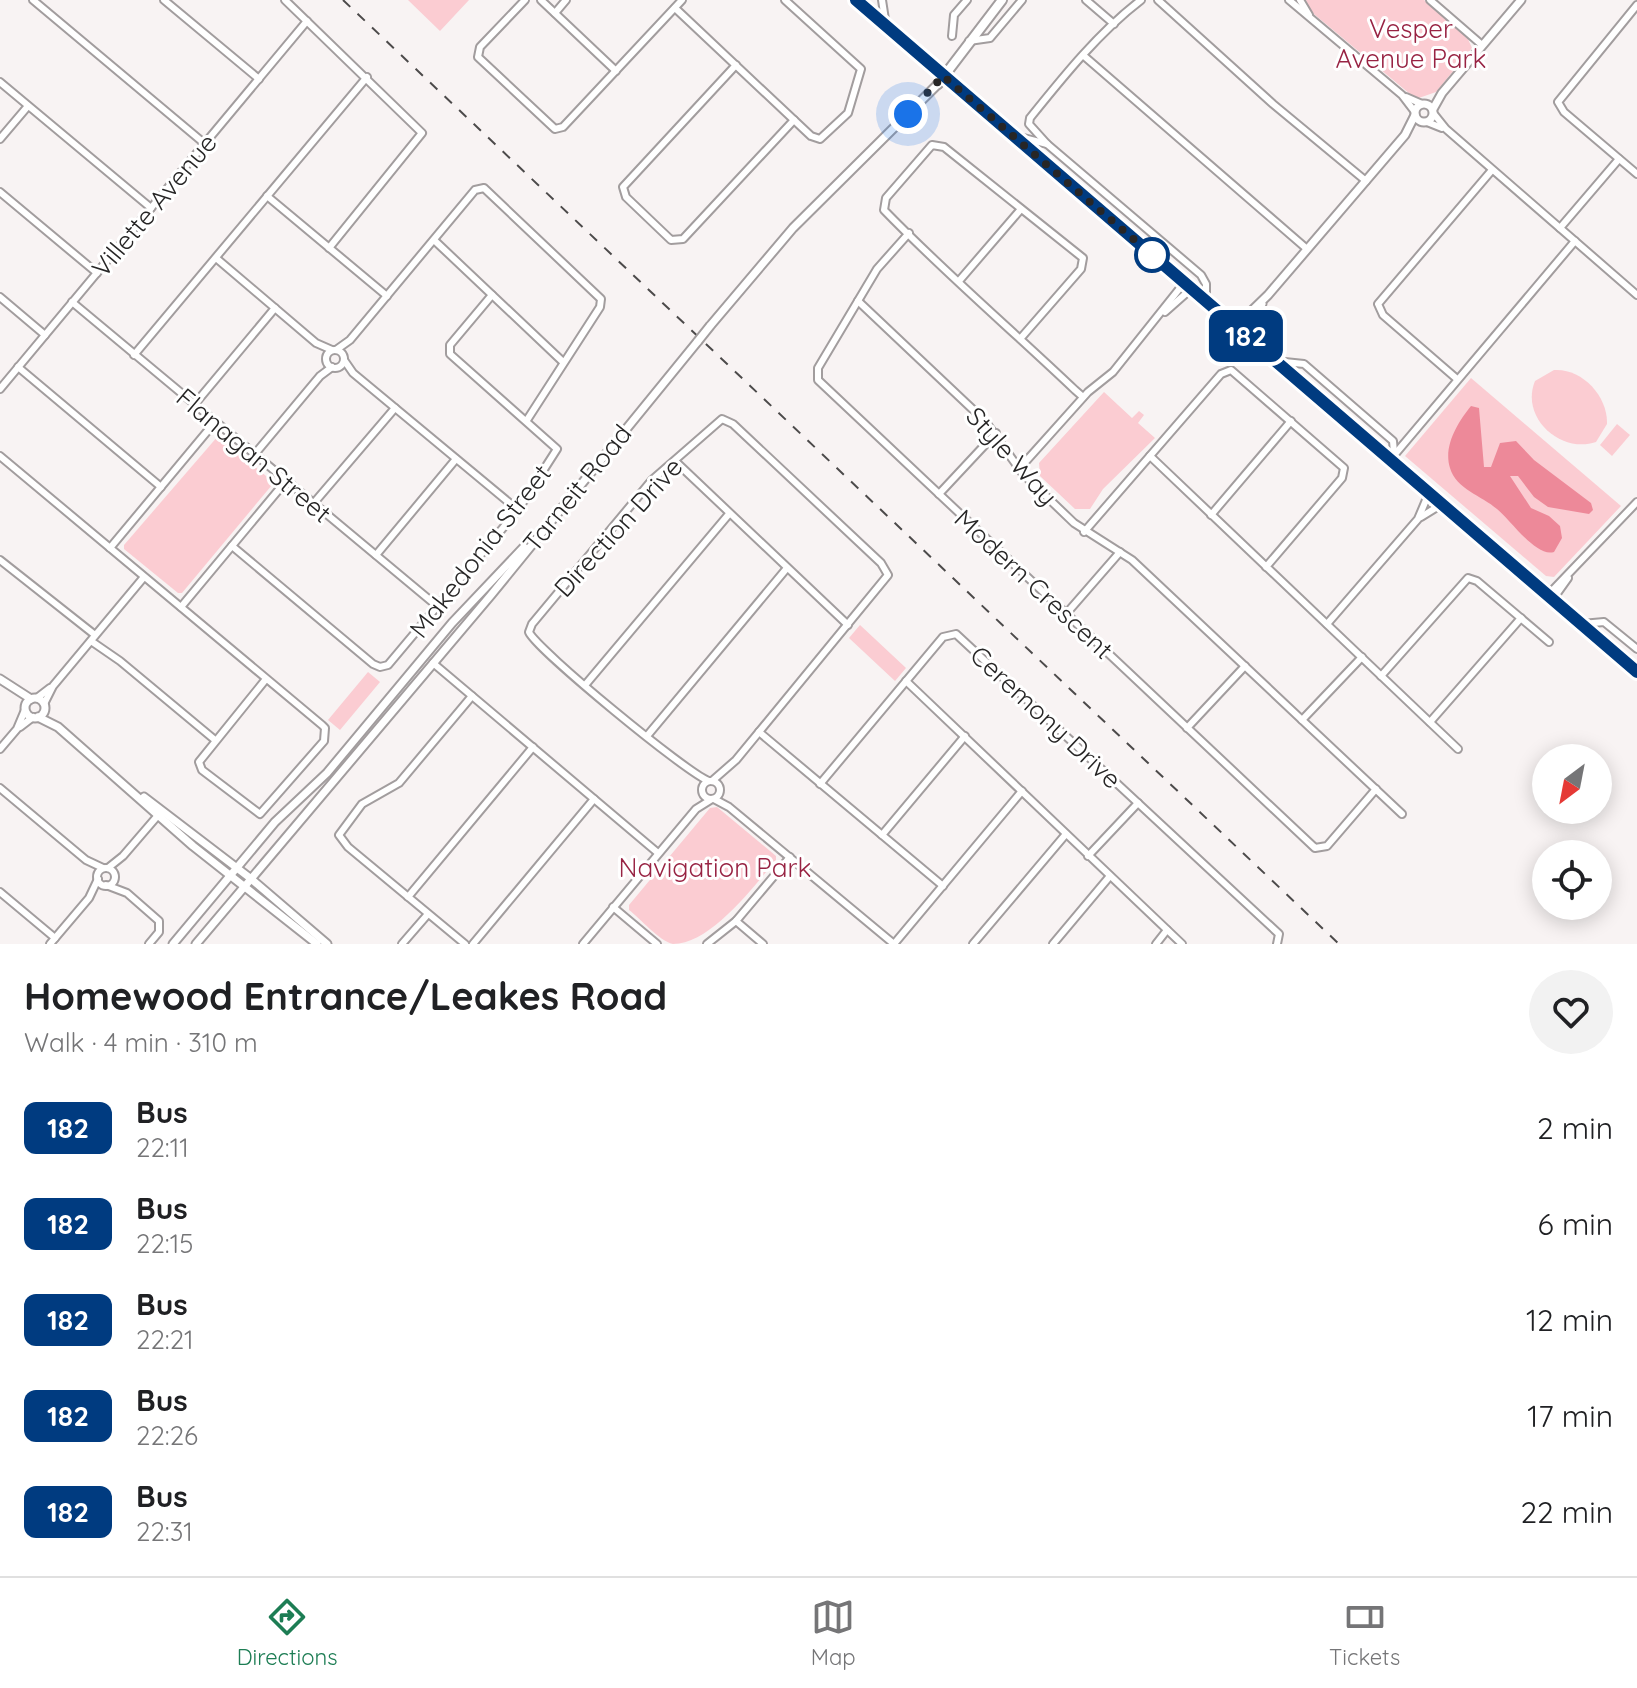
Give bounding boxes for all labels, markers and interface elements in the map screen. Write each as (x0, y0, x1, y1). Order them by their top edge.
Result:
park label: Vesper Avenue Park (1335, 12, 1487, 75)
your location (888, 94, 928, 134)
street label: Villette Avenue (84, 126, 224, 284)
unlabelled marker (1135, 238, 1169, 272)
line badge: 182 (1200, 310, 1292, 362)
text: 182 (1225, 318, 1267, 353)
street label: Flanagan Street (170, 381, 338, 529)
street label: Style Way (959, 400, 1065, 512)
street label: Tarneit Road (516, 418, 638, 558)
street label: Direction Drive (547, 450, 689, 604)
street label: Makedonia Street (402, 458, 558, 644)
street label: Modern Crescent (948, 502, 1120, 666)
street label: Ceremony Drive (964, 639, 1128, 795)
north arrow (1532, 744, 1612, 824)
map controls (1532, 744, 1612, 920)
button: locate (1532, 840, 1612, 920)
park label: Navigation Park (619, 851, 811, 884)
button: heart (1529, 970, 1613, 1054)
text: Homewood Entrance/Leakes Road (24, 972, 667, 1020)
text: Walk · 4 min · 310 m (24, 1026, 258, 1059)
text: Bus (136, 1093, 188, 1131)
text: 2 min (1537, 1109, 1613, 1147)
text: 182 (47, 1110, 89, 1145)
text: 22:11 (136, 1131, 189, 1164)
text: Bus (136, 1189, 188, 1227)
text: 6 min (1538, 1205, 1613, 1243)
text: 182 (47, 1206, 89, 1241)
text: 22:15 (136, 1227, 193, 1260)
text: Bus (136, 1285, 188, 1323)
text: 12 min (1526, 1301, 1613, 1339)
text: 182 (47, 1302, 89, 1337)
text: 22:21 (136, 1323, 194, 1356)
text: Bus (136, 1381, 188, 1419)
text: 17 min (1527, 1397, 1613, 1435)
text: 182 (47, 1398, 89, 1433)
text: 22:26 (136, 1419, 198, 1452)
text: Bus (136, 1477, 188, 1515)
text: 22 min (1520, 1493, 1613, 1531)
text: 182 (47, 1494, 89, 1529)
text: 22:31 (136, 1515, 193, 1548)
tab: Directions (237, 1595, 337, 1671)
tab: Map (811, 1595, 856, 1671)
tab: Tickets (1329, 1595, 1400, 1671)

